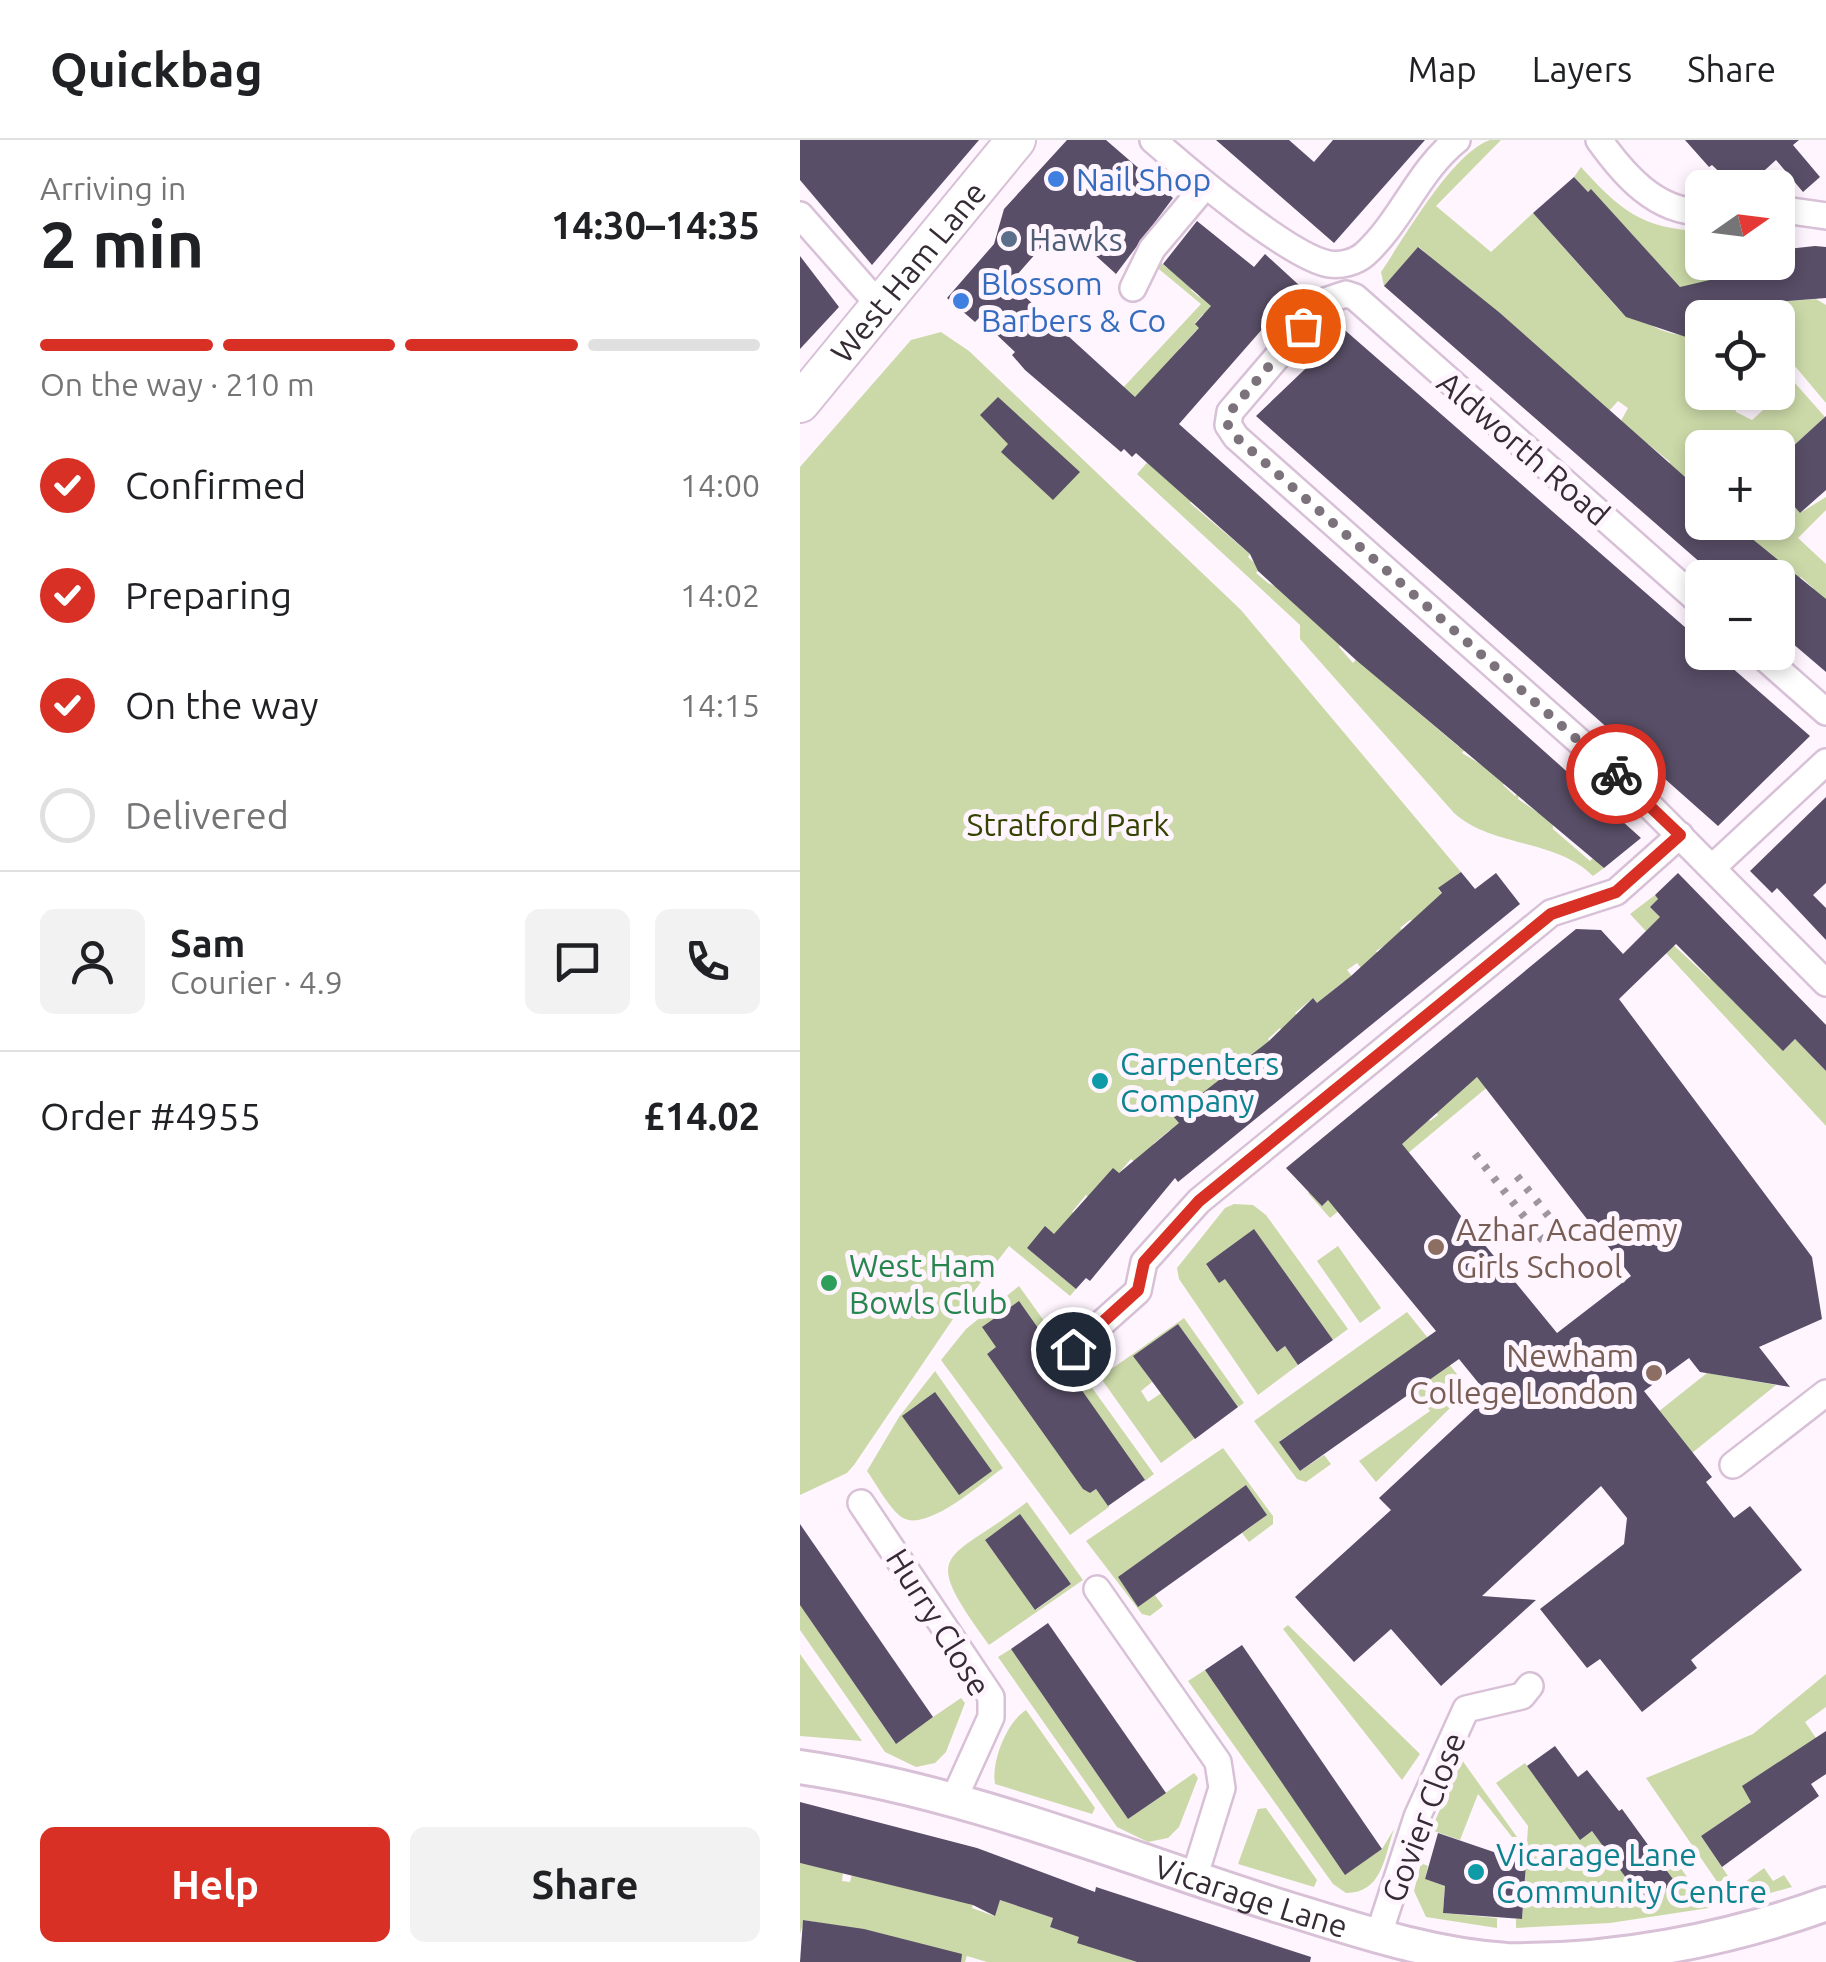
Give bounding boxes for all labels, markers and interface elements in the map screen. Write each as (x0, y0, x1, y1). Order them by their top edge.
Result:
text: Quickbag (50, 42, 263, 96)
text: Map (1408, 49, 1477, 89)
text: Layers (1532, 49, 1632, 89)
text: Share (1687, 49, 1776, 89)
place label: Nail Shop (1076, 161, 1211, 197)
marker: Nail Shop (1045, 168, 1067, 190)
text: Arriving in (40, 170, 186, 206)
north arrow (1685, 170, 1795, 280)
map controls (1685, 170, 1795, 670)
street label: West Ham Lane (823, 174, 993, 369)
text: 14:30–14:35 (551, 204, 760, 246)
text: 2 min (40, 207, 204, 280)
place label: Hawks (1029, 221, 1123, 257)
marker: Hawks (998, 228, 1020, 250)
place label: Blossom Barbers & Co (981, 265, 1166, 338)
pin (1261, 284, 1346, 369)
marker: Blossom Barbers & Co (950, 290, 972, 312)
icon: bag (1276, 299, 1331, 354)
button: locate (1685, 300, 1795, 410)
street label: Aldworth Road (1431, 364, 1617, 532)
text: On the way · 210 m (40, 366, 315, 402)
button: + (1685, 430, 1795, 540)
icon: check (40, 458, 95, 513)
text: Confirmed (125, 464, 306, 506)
text: 14:00 (680, 467, 760, 503)
button: − (1685, 560, 1795, 670)
icon: check (40, 568, 95, 623)
text: Preparing (125, 574, 292, 616)
text: 14:02 (680, 577, 760, 613)
icon: check (40, 678, 95, 733)
text: On the way (125, 684, 318, 726)
text: 14:15 (680, 687, 760, 723)
courier (1566, 724, 1666, 824)
icon: bike (1589, 747, 1644, 802)
text: Delivered (125, 794, 289, 836)
park label: Stratford Park (966, 806, 1170, 842)
button: person (40, 909, 145, 1014)
button: chat (525, 909, 630, 1014)
button: phone (655, 909, 760, 1014)
text: Sam (170, 922, 245, 964)
text: Courier · 4.9 (170, 964, 343, 1000)
place label: Carpenters Company (1120, 1045, 1279, 1118)
marker: Carpenters Company (1089, 1070, 1111, 1092)
text: Order #4955 (40, 1095, 261, 1137)
text: £14.02 (643, 1095, 760, 1137)
place label: Azhar Academy Girls School (1456, 1211, 1678, 1284)
marker: Azhar Academy Girls School (1425, 1236, 1447, 1258)
place label: West Ham Bowls Club (849, 1247, 1007, 1320)
marker: West Ham Bowls Club (818, 1272, 840, 1294)
pin (1031, 1307, 1116, 1392)
icon: home (1046, 1322, 1101, 1377)
place label: Newham College London (1409, 1337, 1634, 1410)
marker: Newham College London (1643, 1362, 1665, 1384)
street label: Hurry Close (880, 1542, 998, 1702)
street label: Govier Close (1374, 1727, 1472, 1907)
button: Help (40, 1827, 390, 1942)
button: Share (410, 1827, 760, 1942)
place label: Vicarage Lane Community Centre (1496, 1836, 1767, 1909)
street label: Vicarage Lane (1150, 1848, 1352, 1944)
marker: Vicarage Lane Community Centre (1465, 1861, 1487, 1883)

